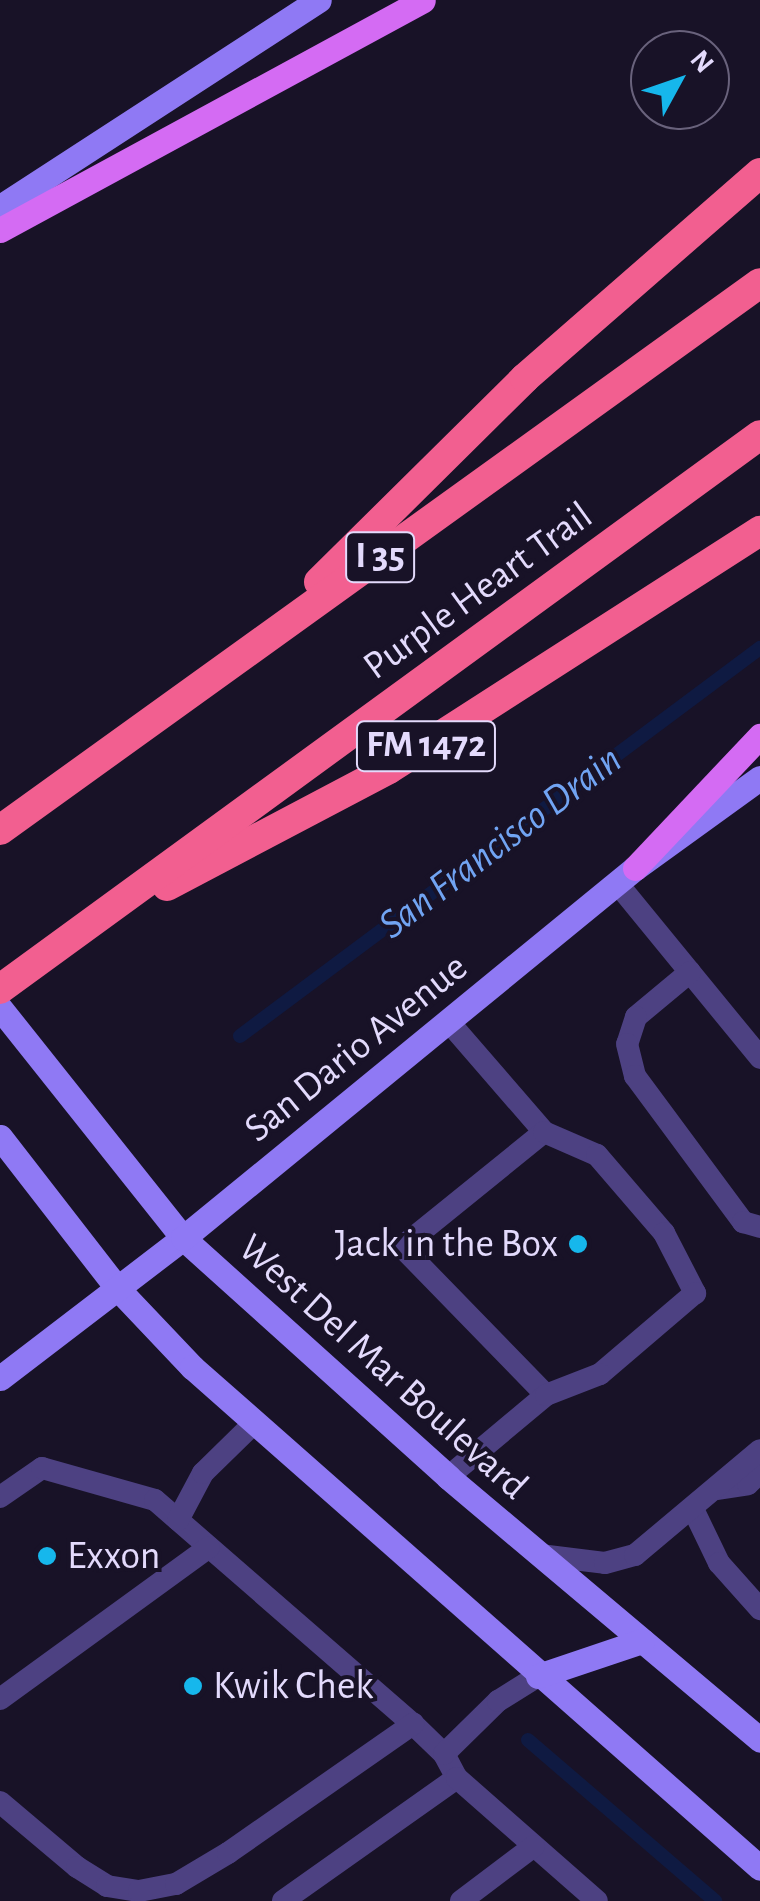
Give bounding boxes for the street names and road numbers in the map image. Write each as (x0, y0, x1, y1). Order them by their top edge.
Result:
street label: Purple Heart Trail (354, 492, 602, 690)
road number: I 35 (345, 524, 415, 590)
road number: FM 1472 (354, 713, 498, 779)
street label: San Dario Avenue (235, 944, 477, 1152)
street label: West Del Mar Boulevard (228, 1224, 538, 1510)

